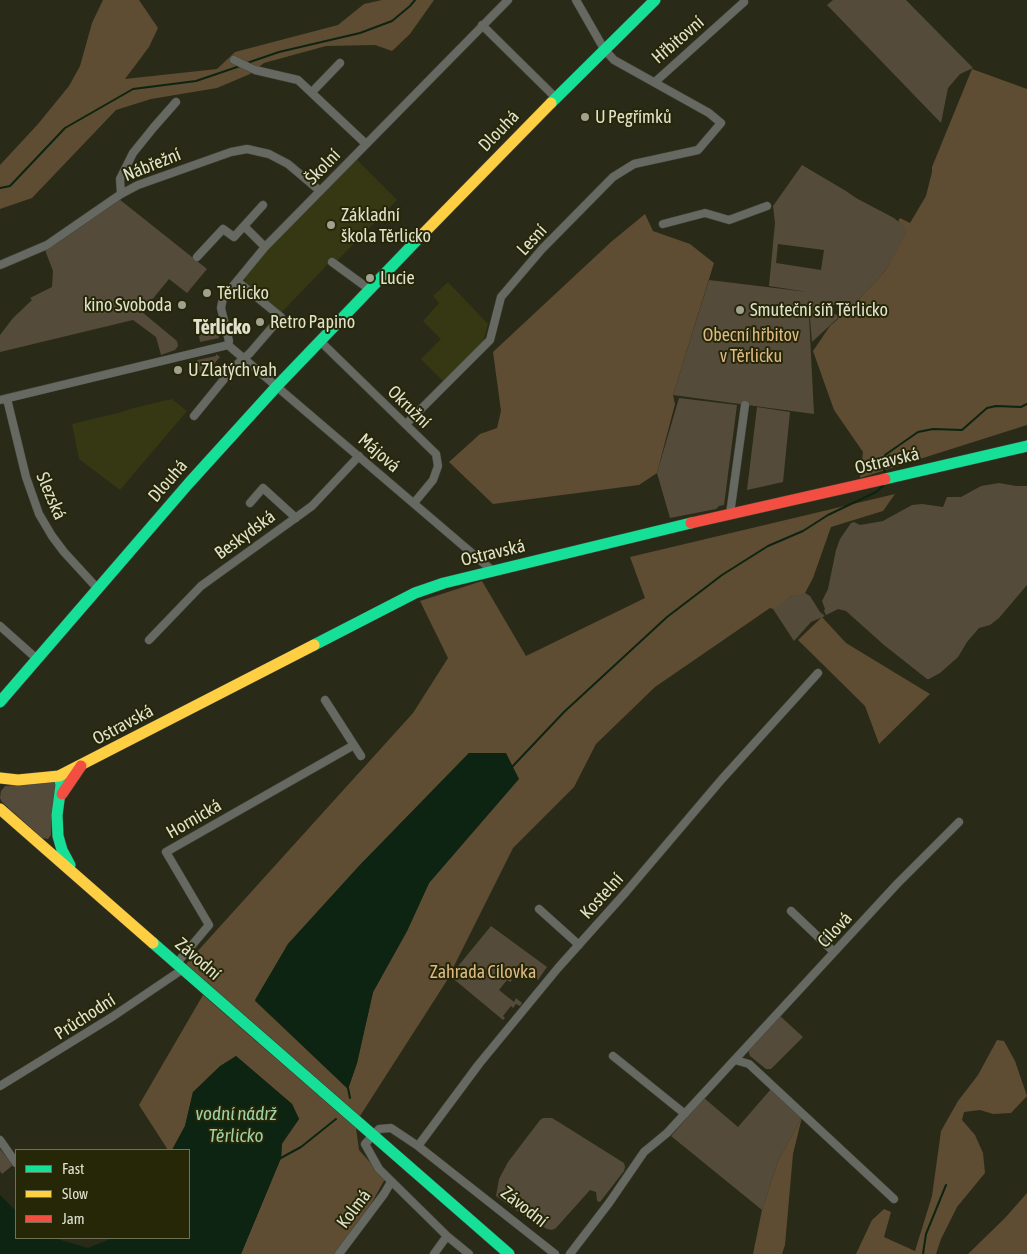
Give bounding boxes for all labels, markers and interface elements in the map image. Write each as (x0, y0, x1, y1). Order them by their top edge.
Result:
street label: Hřbitovní (648, 12, 708, 68)
street label: Dlouhá (474, 106, 524, 156)
place label: U Pegřímků (595, 106, 672, 128)
marker: U Pegřímků (579, 111, 591, 123)
street label: Nábřežní (120, 144, 184, 186)
street label: Školní (301, 145, 345, 189)
place label: Základní škola Těrlicko (341, 204, 431, 246)
marker: Základní škola Těrlicko (325, 219, 337, 231)
street label: Lesní (512, 220, 552, 260)
place label: Lucie (380, 267, 415, 289)
marker: Lucie (364, 272, 376, 284)
place label: Těrlicko (217, 282, 269, 304)
marker: Těrlicko (201, 287, 213, 299)
place label: kino Svoboda (84, 294, 172, 316)
marker: kino Svoboda (176, 299, 188, 311)
place label: Smuteční síň Těrlicko (750, 299, 888, 321)
marker: Smuteční síň Těrlicko (734, 304, 746, 316)
place label: Retro Papino (270, 311, 355, 333)
district label: Těrlicko (193, 316, 251, 340)
marker: Retro Papino (254, 316, 266, 328)
park label: Obecní hřbitov v Těrlicku (703, 324, 799, 366)
place label: U Zlatých vah (188, 359, 277, 381)
marker: U Zlatých vah (172, 364, 184, 376)
street label: Okružní (383, 381, 435, 433)
street label: Májová (354, 429, 404, 477)
street label: Ostravská (853, 443, 921, 479)
street label: Dlouhá (144, 455, 192, 507)
street label: Slezská (31, 469, 71, 523)
street label: Beskydská (211, 506, 279, 564)
street label: Ostravská (459, 535, 527, 571)
street label: Ostravská (89, 700, 157, 750)
street label: Hornická (163, 795, 225, 843)
street label: Kostelní (576, 869, 628, 923)
street label: Cílová (813, 908, 857, 952)
street label: Závodní (171, 933, 225, 985)
park label: Zahrada Cílovka (430, 961, 536, 983)
street label: Průchodní (51, 989, 119, 1045)
water label: vodní nádrž Těrlicko (195, 1103, 277, 1147)
legend (15, 1149, 190, 1239)
text: Fast (62, 1160, 84, 1177)
street label: Závodní (496, 1182, 552, 1232)
text: Slow (62, 1185, 88, 1202)
street label: Kolmá (332, 1185, 376, 1233)
text: Jam (62, 1210, 85, 1227)

